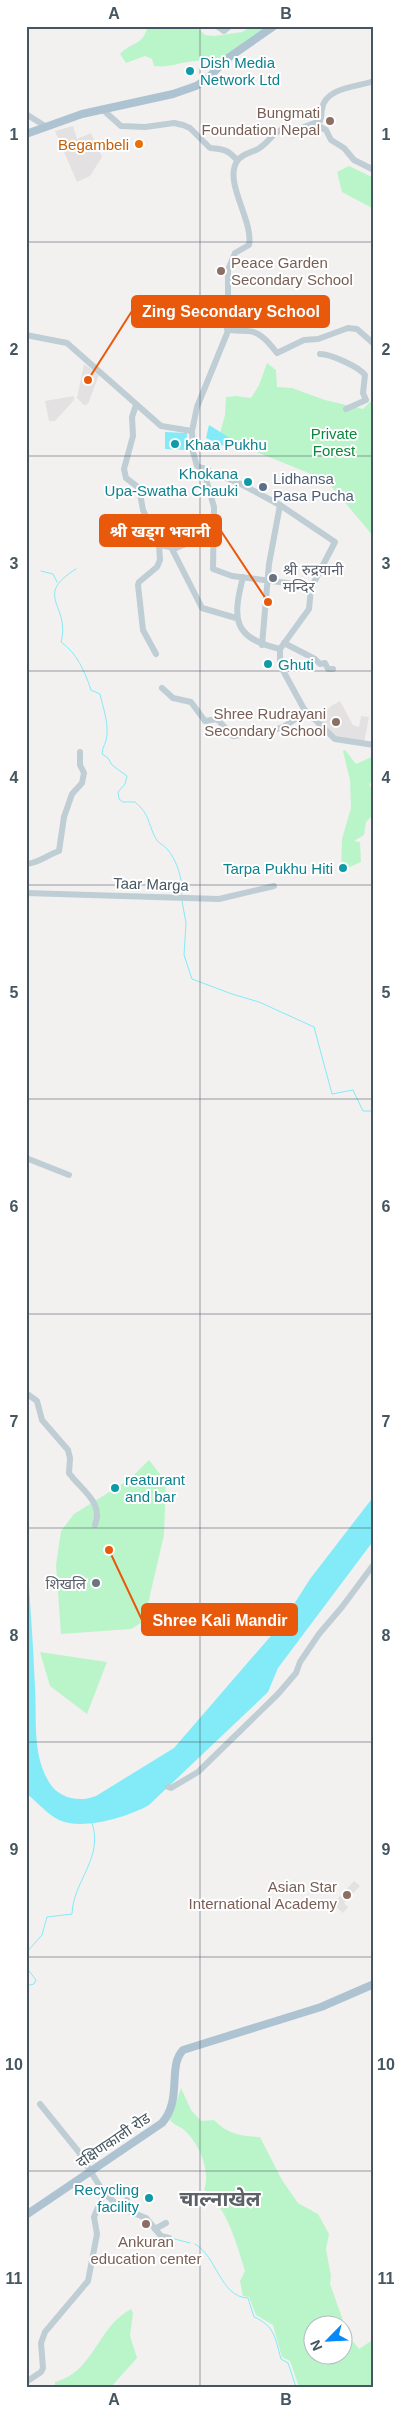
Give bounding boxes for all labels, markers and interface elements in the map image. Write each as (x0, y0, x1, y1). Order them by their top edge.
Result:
text: A (108, 5, 120, 22)
text: B (280, 5, 292, 22)
place label: Dish Media Network Ltd (200, 54, 280, 88)
marker: Dish Media Network Ltd (184, 65, 196, 77)
place label: Bungmati Foundation Nepal (202, 104, 320, 138)
marker: Bungmati Foundation Nepal (324, 115, 336, 127)
text: 1 (10, 126, 19, 143)
text: 1 (382, 126, 391, 143)
place label: Begambeli (58, 136, 129, 153)
marker: Begambeli (133, 138, 145, 150)
place label: Peace Garden Secondary School (231, 254, 353, 288)
marker: Peace Garden Secondary School (215, 265, 227, 277)
callout: Zing Secondary School (132, 296, 329, 327)
text: Zing Secondary School (142, 303, 320, 320)
text: 2 (10, 341, 19, 358)
text: 2 (382, 341, 391, 358)
park label: Private Forest (311, 425, 357, 459)
place label: Khaa Pukhu (185, 436, 267, 453)
marker: Khaa Pukhu (169, 438, 181, 450)
place label: Khokana Upa-Swatha Chauki (105, 465, 239, 499)
place label: Lidhansa Pasa Pucha (273, 470, 355, 504)
marker: Khokana Upa-Swatha Chauki (242, 476, 254, 488)
marker: Lidhansa Pasa Pucha (257, 481, 269, 493)
callout: श्री खड्ग भवानी (100, 515, 221, 546)
text: श्री खड्ग भवानी (110, 523, 211, 542)
text: 3 (10, 555, 19, 572)
text: 3 (382, 555, 391, 572)
place label: श्री रुद्रयानी मन्दिर (283, 561, 345, 595)
marker: श्री रुद्रयानी मन्दिर (267, 572, 279, 584)
place label: Ghuti (278, 656, 314, 673)
marker: Ghuti (262, 658, 274, 670)
place label: Shree Rudrayani Secondary School (204, 705, 326, 739)
marker: Shree Rudrayani Secondary School (330, 716, 342, 728)
text: 4 (10, 769, 19, 786)
text: 4 (382, 769, 391, 786)
place label: Tarpa Pukhu Hiti (223, 860, 333, 877)
marker: Tarpa Pukhu Hiti (337, 862, 349, 874)
street label: Taar Marga (113, 874, 190, 894)
text: 5 (10, 984, 19, 1001)
text: 5 (382, 984, 391, 1001)
text: 6 (10, 1198, 19, 1215)
text: 6 (382, 1198, 391, 1215)
text: 7 (10, 1413, 19, 1430)
text: 7 (382, 1413, 391, 1430)
place label: reaturant and bar (125, 1471, 186, 1505)
marker: reaturant and bar (109, 1482, 121, 1494)
place label: शिखलि (46, 1575, 87, 1592)
marker: शिखलि (90, 1577, 102, 1589)
callout: Shree Kali Mandir (142, 1604, 297, 1635)
text: Shree Kali Mandir (152, 1612, 288, 1629)
text: 8 (10, 1627, 19, 1644)
text: 8 (382, 1627, 391, 1644)
text: 9 (10, 1841, 19, 1858)
text: 9 (382, 1841, 391, 1858)
place label: Asian Star International Academy (189, 1878, 337, 1912)
marker: Asian Star International Academy (341, 1889, 353, 1901)
text: 10 (5, 2056, 23, 2073)
text: 10 (377, 2056, 395, 2073)
street label: दक्षिणकाली रोड (73, 2109, 154, 2171)
place label: Recycling facility (74, 2181, 139, 2215)
district label: चाल्नाखेल (179, 2187, 262, 2210)
marker: Recycling facility (143, 2192, 155, 2204)
marker: Ankuran education center (140, 2218, 152, 2230)
place label: Ankuran education center (91, 2233, 201, 2267)
text: 11 (6, 2270, 23, 2287)
text: 11 (378, 2270, 395, 2287)
north arrow (302, 2316, 352, 2366)
text: N (307, 2337, 325, 2353)
text: A (108, 2391, 120, 2408)
text: B (280, 2391, 292, 2408)

